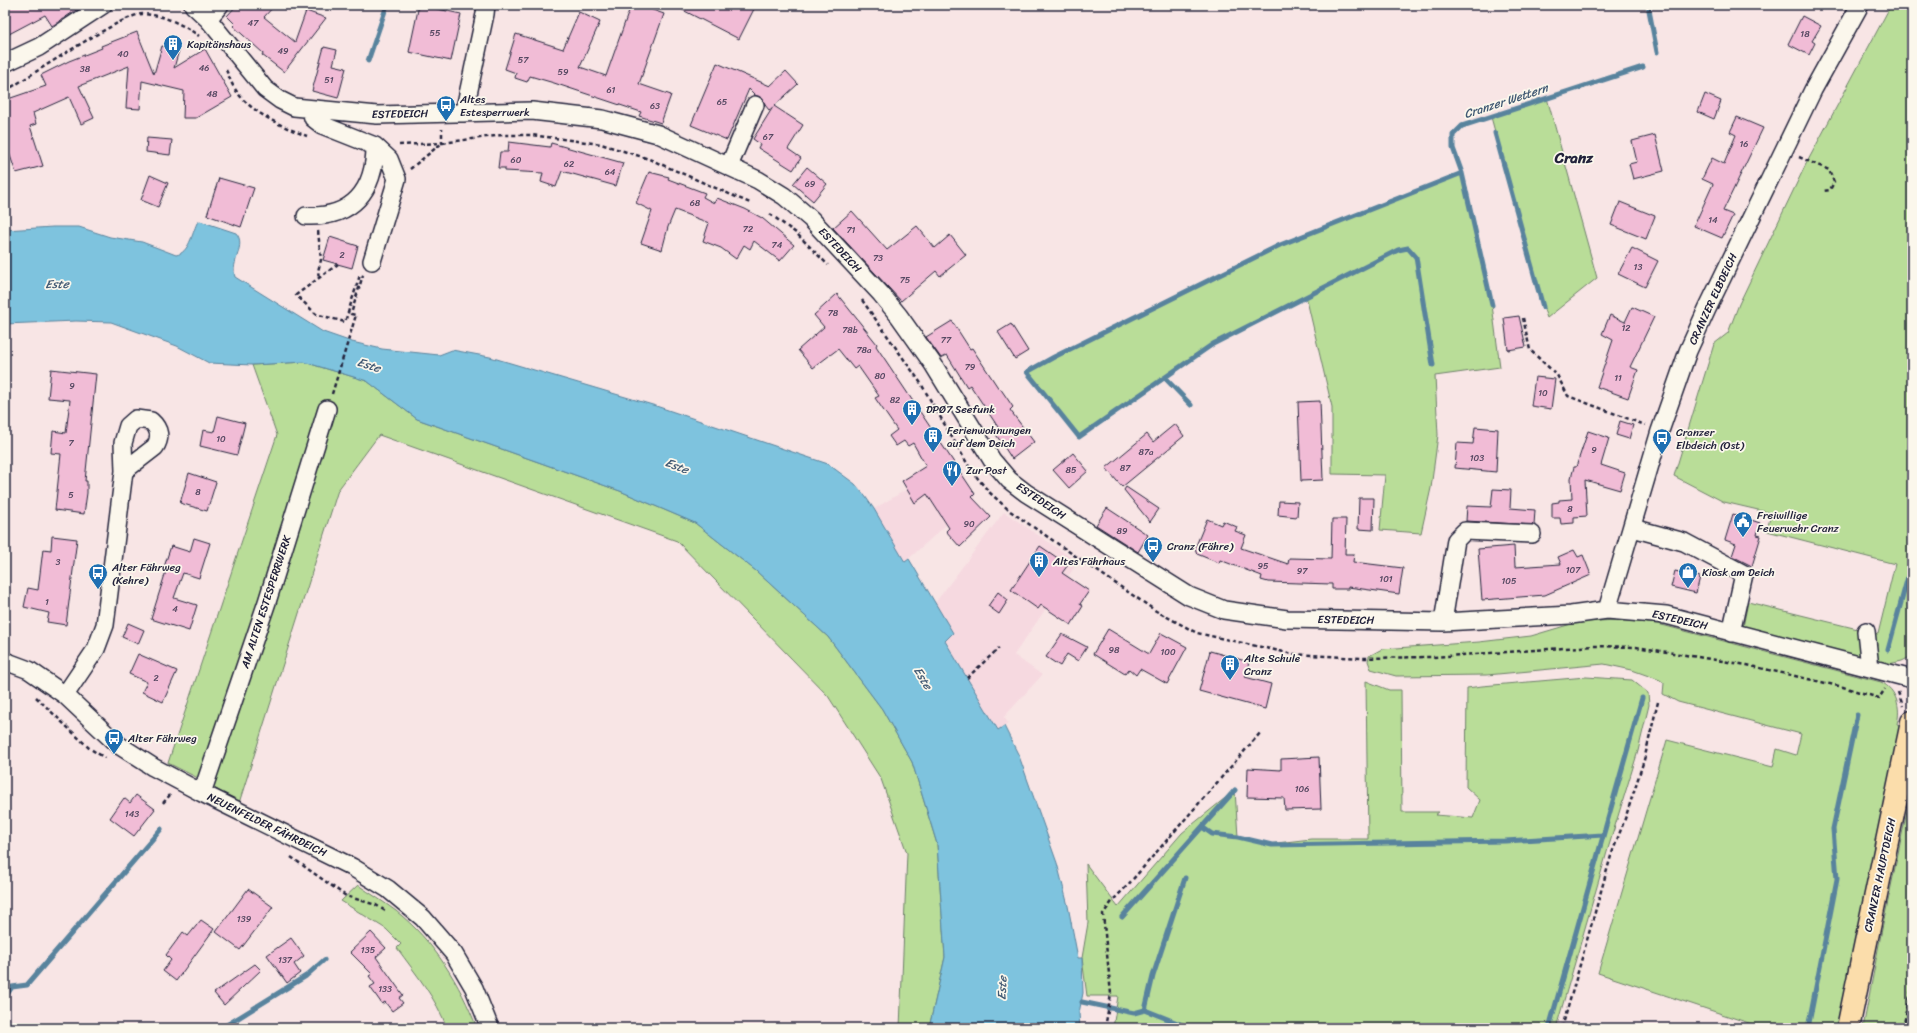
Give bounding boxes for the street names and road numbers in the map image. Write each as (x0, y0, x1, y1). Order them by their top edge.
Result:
street label: ESTEDEICH (372, 104, 429, 124)
street label: ESTEDEICH (814, 223, 866, 277)
street label: CRANZER ELBDEICH (1683, 250, 1743, 348)
street label: ESTEDEICH (1012, 477, 1070, 525)
street label: AM ALTEN ESTESPERRWERK (235, 532, 297, 672)
street label: ESTEDEICH (1650, 604, 1710, 636)
street label: ESTEDEICH (1318, 610, 1375, 630)
street label: NEUENFELDER FÄHRDEICH (204, 788, 330, 862)
street label: CRANZER HAUPTDEICH (1859, 816, 1901, 934)

